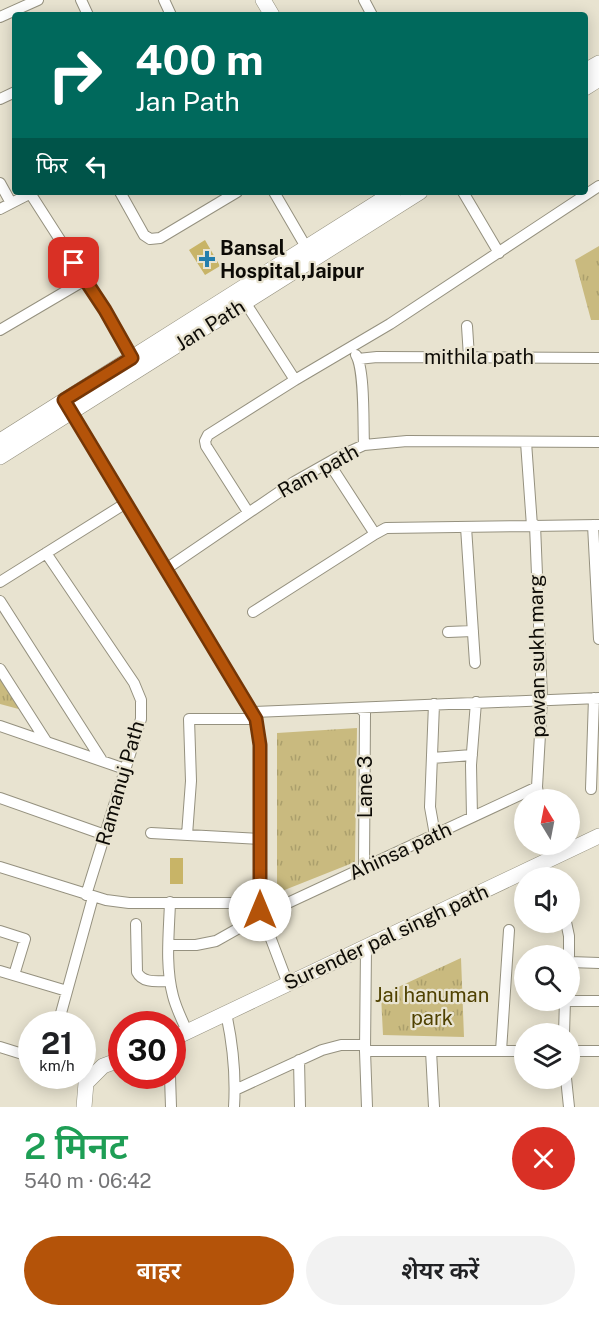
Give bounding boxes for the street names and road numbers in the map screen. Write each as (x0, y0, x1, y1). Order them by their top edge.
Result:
street label: Jan Path (171, 294, 249, 356)
street label: mithila path (424, 345, 534, 369)
street label: Ram path (274, 439, 362, 503)
street label: pawan sukh marg (524, 574, 550, 738)
street label: Ramanuj Path (91, 718, 149, 848)
street label: Lane 3 (353, 756, 377, 818)
street label: Ahinsa path (345, 817, 455, 885)
street label: Surender pal singh path (280, 879, 492, 995)

